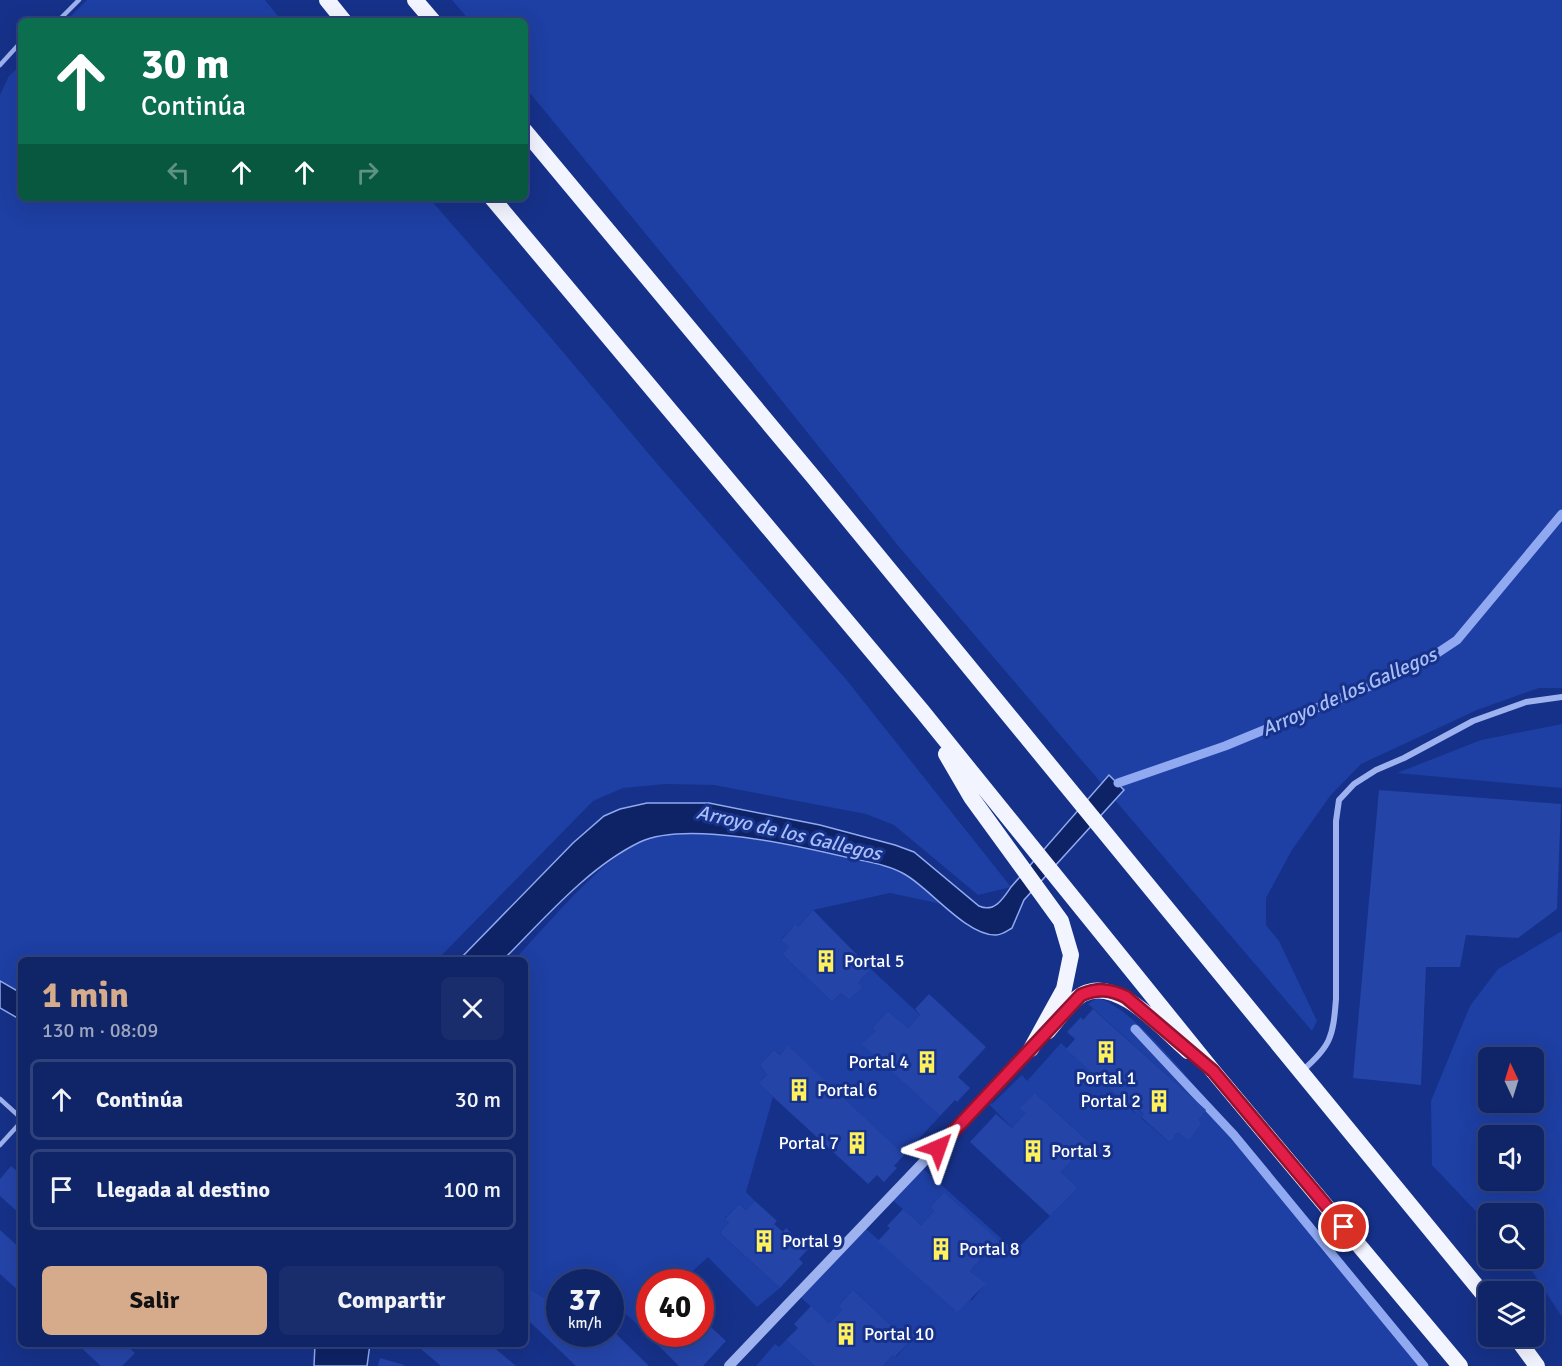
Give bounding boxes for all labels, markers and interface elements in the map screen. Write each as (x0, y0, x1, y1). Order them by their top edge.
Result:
text: 30 m (141, 39, 230, 90)
icon: ahead (42, 42, 120, 120)
text: Continúa (141, 90, 246, 123)
icon: left (162, 156, 195, 189)
icon: ahead (225, 156, 258, 189)
icon: ahead (288, 156, 321, 189)
icon: right (351, 156, 384, 189)
water label: Arroyo de los Gallegos (1258, 641, 1442, 742)
water label: Arroyo de los Gallegos (694, 800, 886, 867)
building icon: Portal 5 (813, 948, 839, 974)
place label: Portal 5 (844, 950, 904, 972)
text: 1 min (42, 973, 129, 1018)
button: close (441, 977, 504, 1040)
text: 130 m · 08:09 (42, 1018, 158, 1043)
building icon: Portal 1 (1093, 1039, 1119, 1065)
north arrow (1478, 1047, 1544, 1113)
map controls (1478, 1047, 1544, 1347)
building icon: Portal 4 (914, 1049, 940, 1075)
place label: Portal 4 (849, 1051, 909, 1073)
place label: Portal 1 (1076, 1067, 1136, 1089)
building icon: Portal 6 (786, 1077, 812, 1103)
place label: Portal 6 (817, 1079, 877, 1101)
icon: ahead (45, 1083, 78, 1116)
text: Continúa (96, 1086, 183, 1113)
text: 30 m (455, 1086, 501, 1113)
building icon: Portal 2 (1146, 1088, 1172, 1114)
place label: Portal 2 (1081, 1090, 1141, 1112)
position arrow (906, 1116, 970, 1180)
button: sound (1478, 1125, 1544, 1191)
building icon: Portal 7 (844, 1130, 870, 1156)
place label: Portal 7 (779, 1132, 839, 1154)
building icon: Portal 3 (1020, 1138, 1046, 1164)
place label: Portal 3 (1051, 1140, 1111, 1162)
icon: arrive (45, 1173, 78, 1206)
text: Llegada al destino (96, 1176, 270, 1203)
text: 100 m (443, 1176, 501, 1203)
pin (1318, 1201, 1369, 1252)
button: search (1478, 1203, 1544, 1269)
icon: arrive (1327, 1210, 1360, 1243)
building icon: Portal 9 (751, 1228, 777, 1254)
place label: Portal 9 (782, 1230, 842, 1252)
building icon: Portal 8 (928, 1236, 954, 1262)
place label: Portal 8 (959, 1238, 1019, 1260)
button: Salir (42, 1266, 267, 1335)
button: Compartir (279, 1266, 504, 1335)
speed limit sign: 40 (636, 1269, 714, 1347)
button: layers (1478, 1281, 1544, 1347)
text: 37 (569, 1282, 601, 1319)
text: km/h (568, 1314, 602, 1332)
building icon: Portal 10 (833, 1321, 859, 1347)
place label: Portal 10 (864, 1323, 934, 1345)

